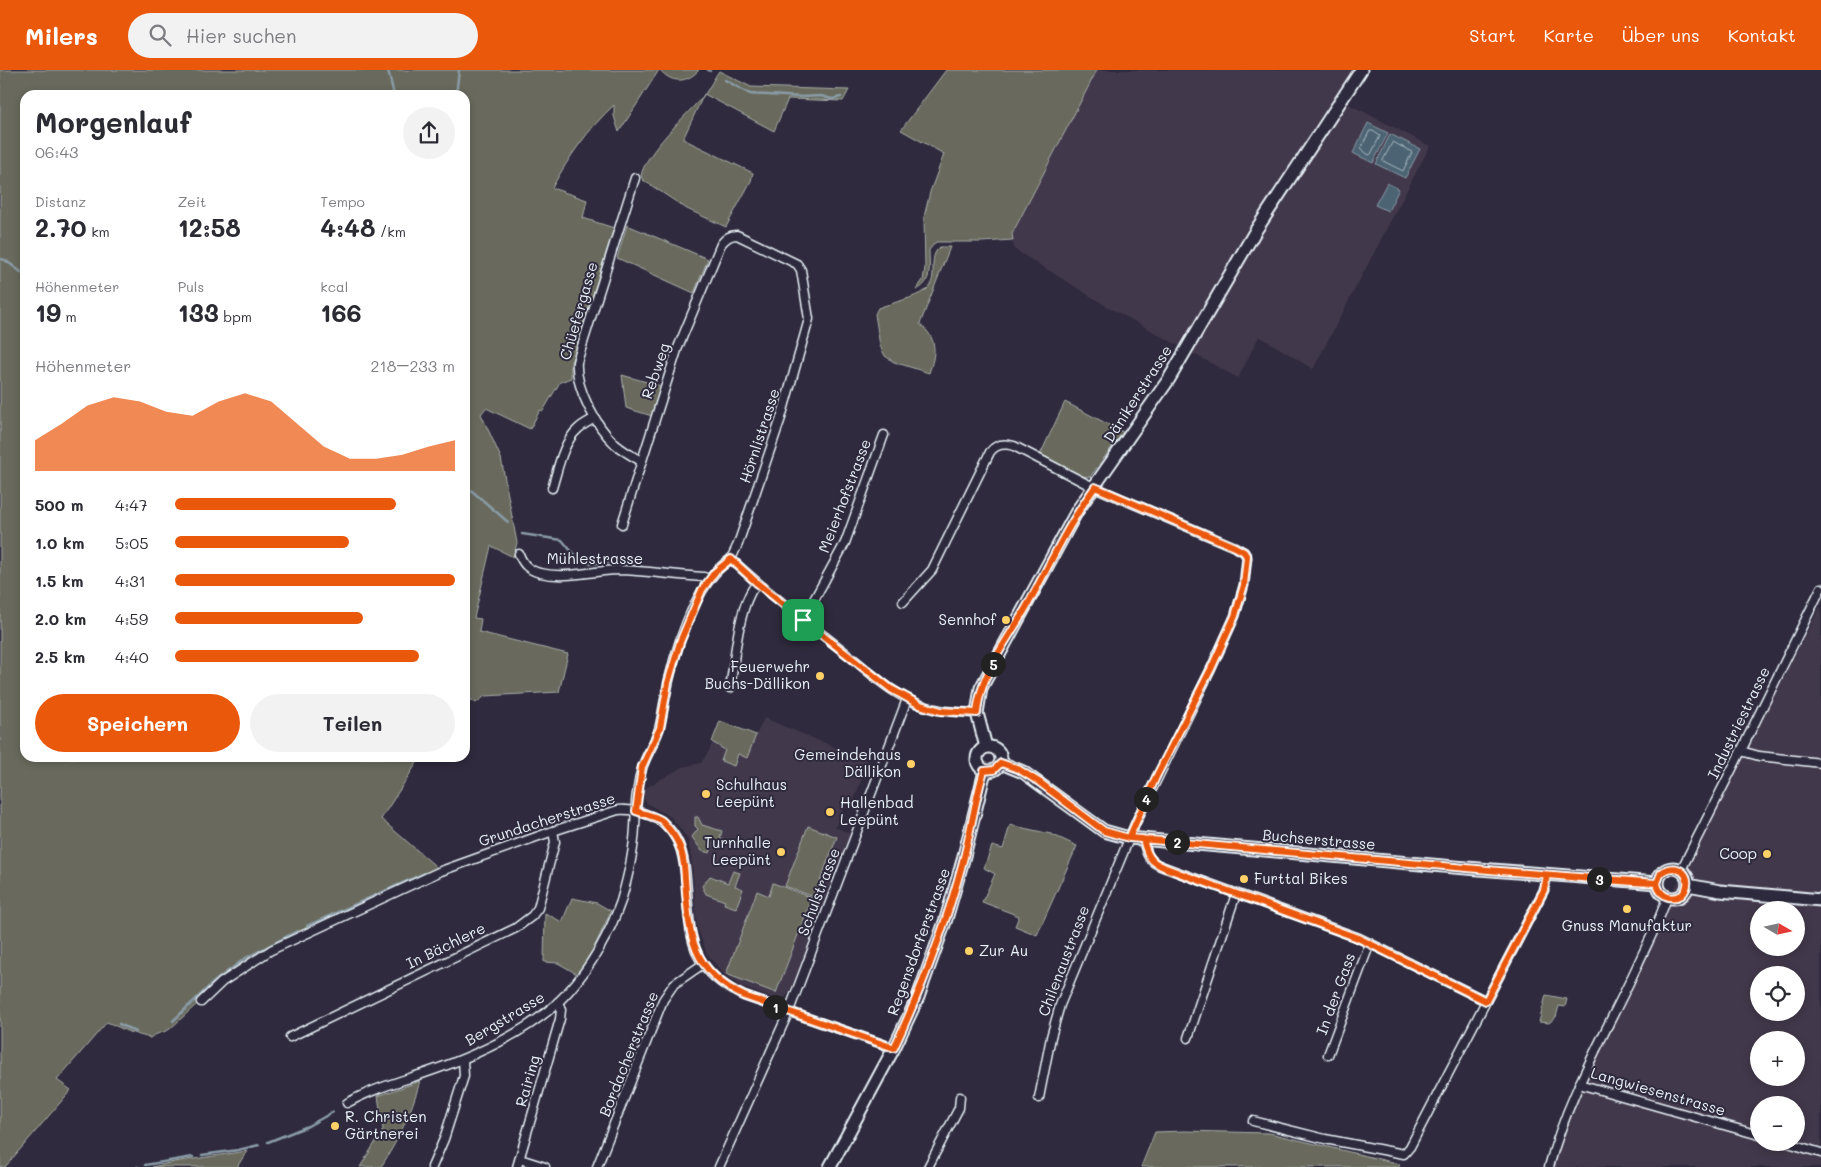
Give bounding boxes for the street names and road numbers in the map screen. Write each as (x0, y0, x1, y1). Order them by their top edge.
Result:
street label: Chüefergasse (554, 259, 602, 362)
street label: Rebweg (636, 340, 674, 401)
street label: Dänikerstrasse (1098, 341, 1176, 446)
street label: Hörnlistrasse (734, 386, 784, 486)
street label: Meierhofstrasse (813, 436, 875, 555)
street label: Mühlestrasse (547, 548, 643, 568)
street label: Industriestrasse (1702, 663, 1774, 782)
street label: Grundacherstrasse (476, 787, 618, 851)
street label: Buchserstrasse (1262, 824, 1377, 854)
street label: Schulstrasse (792, 845, 844, 938)
street label: Regensdorferstrasse (882, 865, 954, 1018)
street label: Chilenaustrasse (1033, 902, 1093, 1019)
street label: In Bächlere (403, 917, 488, 973)
street label: In der Gass (1311, 950, 1359, 1037)
street label: Bergstrasse (461, 987, 548, 1050)
street label: Bordacherstrasse (594, 988, 662, 1119)
street label: Rairing (510, 1052, 544, 1109)
street label: Langwiesenstrasse (1589, 1062, 1728, 1120)

